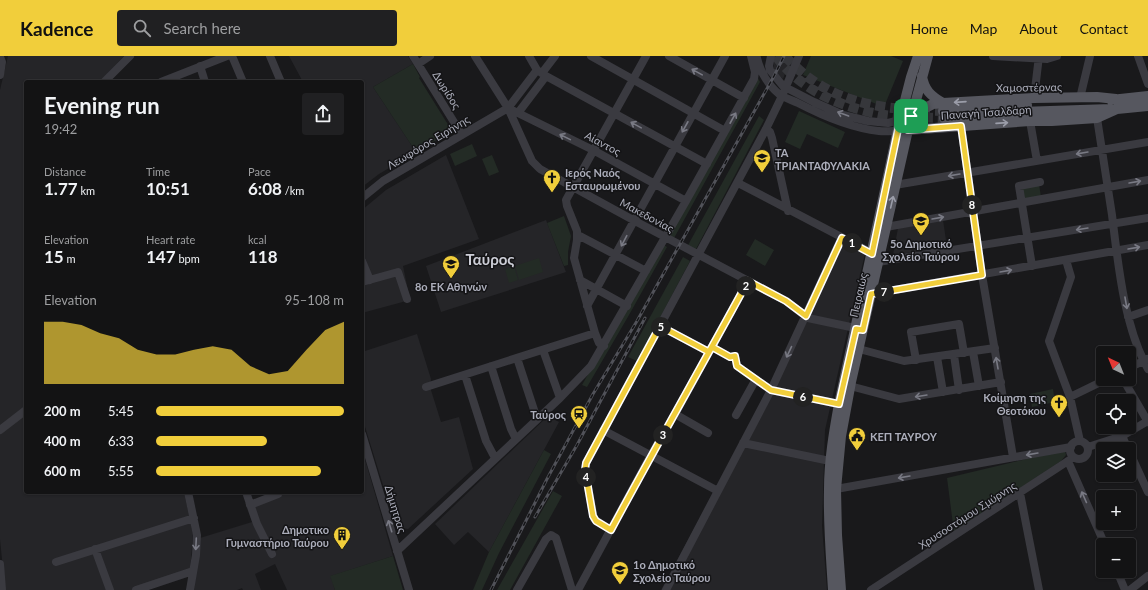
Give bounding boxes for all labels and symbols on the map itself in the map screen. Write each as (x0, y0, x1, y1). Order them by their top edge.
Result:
one-way arrow (691, 68, 703, 75)
street label: Δωρίδος (430, 69, 464, 111)
street label: Χαμοστέρνας (996, 80, 1062, 94)
one-way arrow (954, 98, 967, 105)
pin (894, 99, 928, 133)
street label: Παναγή Τσαλδάρη (940, 102, 1032, 122)
one-way arrow (838, 110, 850, 118)
street label: Λεωφόρος Ειρήνης (384, 112, 472, 172)
one-way arrow (729, 112, 737, 124)
one-way arrow (995, 119, 1008, 126)
one-way arrow (630, 121, 642, 128)
one-way arrow (681, 121, 689, 133)
street label: Αίαντος (583, 128, 623, 158)
one-way arrow (560, 132, 572, 140)
place label: ΤΑ ΤΡΙΑΝΤΑΦΥΛΑΚΙΑ (775, 146, 870, 172)
school or university icon: ΤΑ ΤΡΙΑΝΤΑΦΥΛΑΚΙΑ (752, 148, 772, 173)
one-way arrow (1076, 149, 1089, 157)
place label: Ιερός Ναός Εσταυρωμένου (565, 166, 641, 192)
church icon: Ιερός Ναός Εσταυρωμένου (542, 168, 562, 193)
one-way arrow (948, 172, 961, 180)
one-way arrow (1128, 178, 1141, 186)
street label: Μακεδονίας (618, 195, 676, 235)
one-way arrow (888, 195, 896, 208)
pin: 8 (962, 195, 982, 215)
school or university icon: 5ο Δημοτικό Σχολείο Ταύρου (911, 211, 931, 236)
one-way arrow (931, 214, 944, 222)
one-way arrow (1076, 225, 1089, 233)
pin: 1 (842, 233, 862, 253)
one-way arrow (619, 235, 627, 247)
place label: 5ο Δημοτικό Σχολείο Ταύρου (882, 237, 960, 263)
one-way arrow (1127, 244, 1140, 252)
district label: Ταύρος (466, 250, 514, 268)
school or university icon: 8ο ΕΚ Αθηνών (441, 254, 461, 279)
one-way arrow (999, 266, 1012, 274)
street label: Πειραιώς (847, 271, 869, 319)
pin: 2 (736, 276, 756, 296)
place label: 8ο ΕΚ Αθηνών (415, 280, 487, 293)
pin: 7 (874, 282, 894, 302)
one-way arrow (1122, 296, 1130, 309)
pin: 5 (651, 317, 671, 337)
one-way arrow (785, 345, 792, 357)
north arrow (1096, 346, 1136, 386)
one-way arrow (993, 357, 1001, 370)
pin: 6 (793, 387, 813, 407)
place label: Κοίμηση της Θεοτόκου (983, 391, 1047, 417)
one-way arrow (915, 392, 928, 400)
church icon: Κοίμηση της Θεοτόκου (1049, 393, 1069, 418)
station icon: Ταύρος (569, 404, 589, 429)
place label: Ταύρος (530, 408, 567, 421)
pin: 3 (653, 425, 673, 445)
public building icon: ΚΕΠ ΤΑΥΡΟΥ (847, 426, 867, 451)
place label: ΚΕΠ ΤΑΥΡΟΥ (870, 430, 938, 443)
one-way arrow (1026, 450, 1039, 458)
pin: 4 (576, 467, 596, 487)
one-way arrow (898, 473, 911, 481)
street label: Χρυσοστόμου Σμύρνης (916, 479, 1018, 551)
street label: Δήμητρας (383, 484, 409, 534)
one-way arrow (1080, 491, 1087, 503)
one-way arrow (386, 519, 393, 532)
place label: Δημοτικο Γυμναστήριο Ταύρου (226, 523, 329, 549)
building icon: Δημοτικο Γυμναστήριο Ταύρου (332, 525, 352, 550)
one-way arrow (193, 537, 200, 550)
place label: 1ο Δημοτικό Σχολείο Ταύρου (633, 558, 710, 584)
school or university icon: 1ο Δημοτικό Σχολείο Ταύρου (610, 560, 630, 585)

